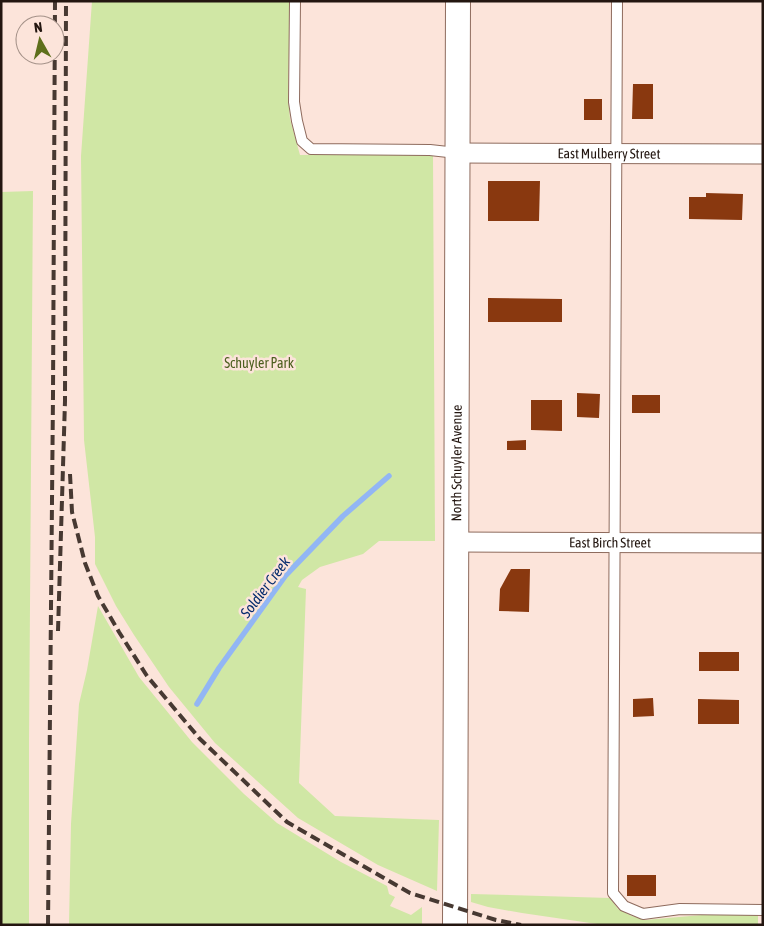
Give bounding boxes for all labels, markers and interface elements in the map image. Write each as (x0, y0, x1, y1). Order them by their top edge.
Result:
north arrow (15, 15, 65, 65)
text: N (33, 19, 43, 36)
street label: East Mulberry Street (557, 145, 661, 162)
park label: Schuyler Park (224, 355, 294, 371)
street label: North Schuyler Avenue (448, 405, 465, 521)
street label: East Birch Street (569, 534, 651, 551)
water label: Soldier Creek (236, 553, 294, 622)

